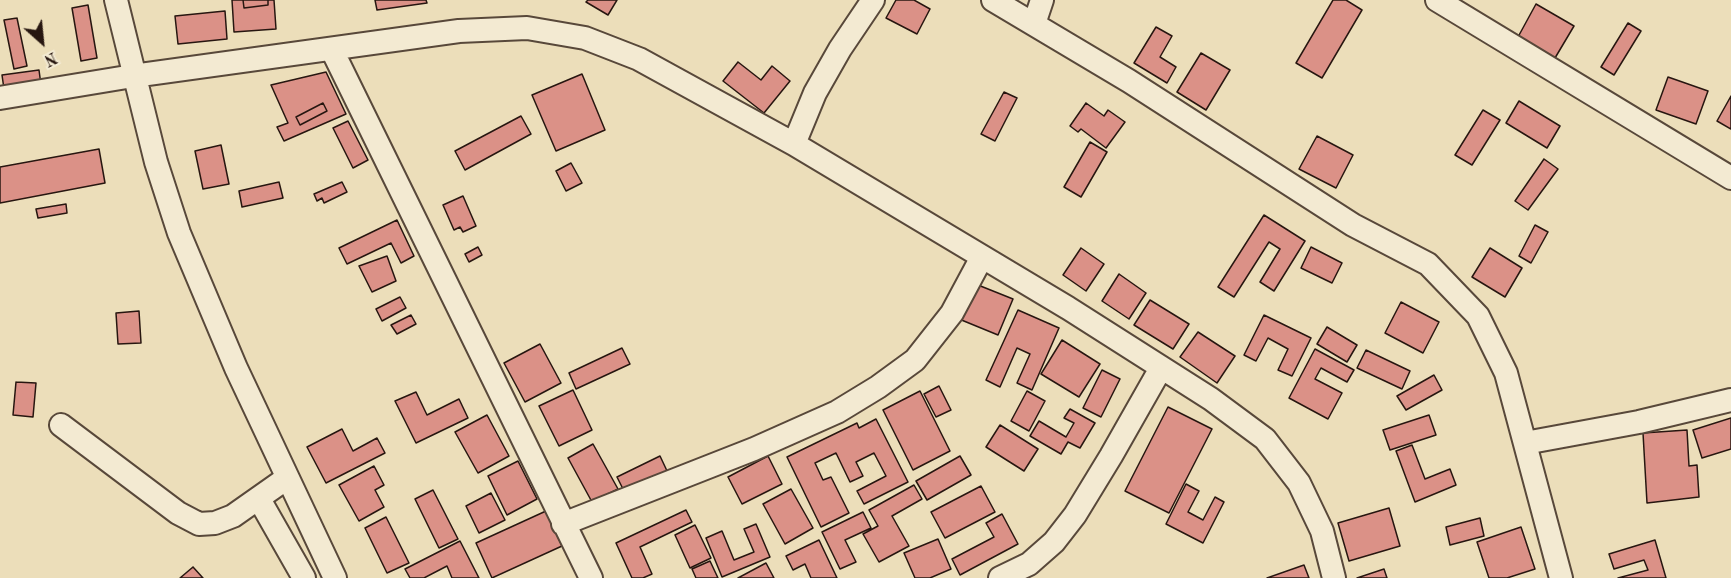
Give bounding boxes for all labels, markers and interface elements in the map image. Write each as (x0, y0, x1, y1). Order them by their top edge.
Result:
north arrow (12, 12, 72, 72)
text: N (41, 48, 59, 68)

